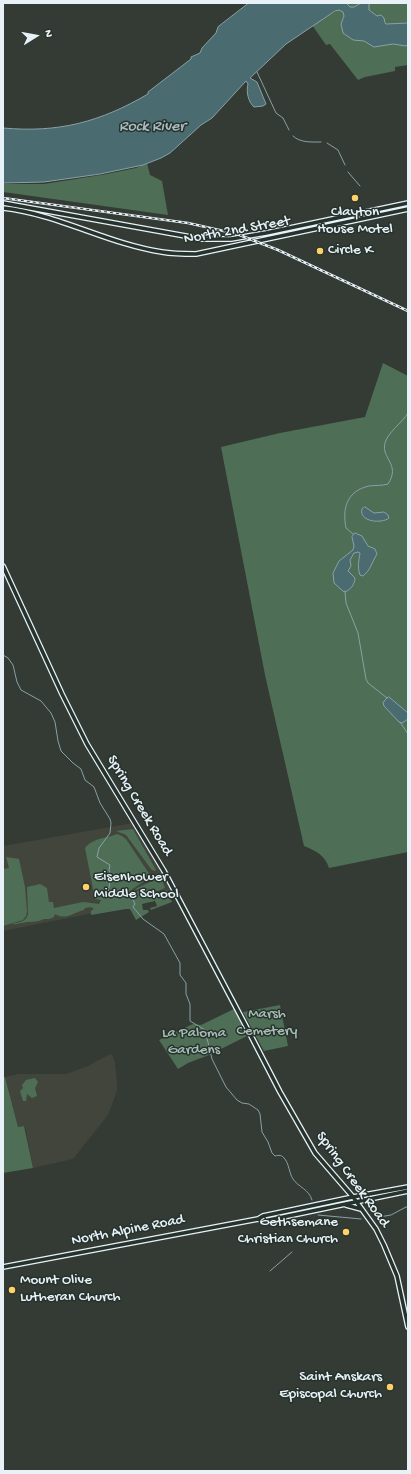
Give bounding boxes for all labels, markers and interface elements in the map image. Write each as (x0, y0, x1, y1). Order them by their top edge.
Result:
north arrow (16, 16, 56, 56)
text: N (41, 29, 54, 38)
water label: Rock River (119, 118, 185, 138)
marker: Clayton House Motel (350, 193, 360, 203)
place label: Clayton House Motel (317, 204, 393, 239)
street label: North 2nd Street (183, 213, 291, 249)
place label: Circle K (328, 242, 373, 260)
marker: Circle K (315, 246, 325, 256)
street label: Spring Creek Road (102, 752, 176, 860)
place label: Eisenhower Middle School (94, 869, 179, 904)
marker: Eisenhower Middle School (81, 882, 91, 892)
park label: Marsh Cemetery (237, 1006, 297, 1041)
park label: La Paloma Gardens (162, 1025, 226, 1060)
street label: Spring Creek Road (311, 1129, 393, 1231)
street label: North Alpine Road (70, 1211, 186, 1251)
place label: Gethsemane Christian Church (238, 1214, 338, 1249)
marker: Gethsemane Christian Church (341, 1227, 351, 1237)
place label: Mount Olive Lutheran Church (20, 1272, 120, 1307)
marker: Mount Olive Lutheran Church (7, 1285, 17, 1295)
place label: Saint Anskars Episcopal Church (279, 1369, 382, 1404)
marker: Saint Anskars Episcopal Church (385, 1382, 395, 1392)

